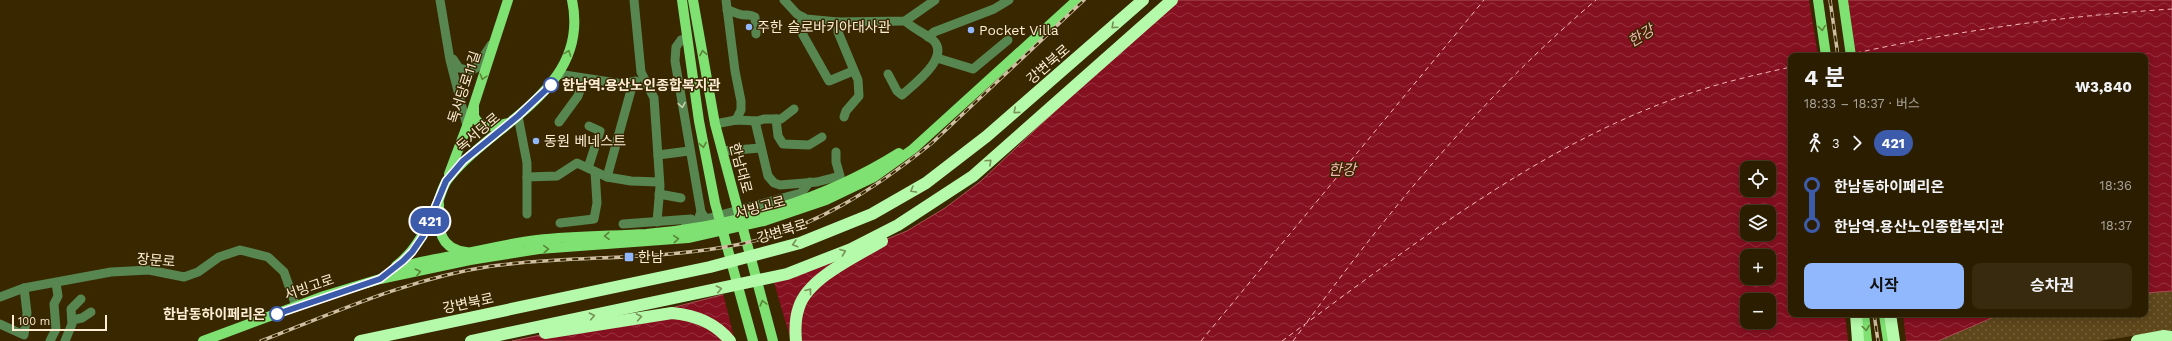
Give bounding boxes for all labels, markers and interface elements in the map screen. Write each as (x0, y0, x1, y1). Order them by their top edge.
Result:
place label: 주한 슬로바키아대사관 (757, 19, 891, 35)
water label: 한강 (1625, 20, 1659, 51)
one-way arrow (1111, 21, 1119, 29)
marker: 주한 슬로바키아대사관 (744, 22, 754, 32)
place label: Pocket Villa (979, 22, 1059, 38)
marker: Pocket Villa (966, 25, 976, 35)
one-way arrow (1817, 25, 1826, 31)
street label: 강변북로 (1023, 41, 1073, 87)
street label: 독서당로11길 (445, 49, 483, 125)
one-way arrow (563, 49, 571, 57)
one-way arrow (699, 50, 708, 56)
text: 4 분 (1804, 65, 1845, 90)
one-way arrow (479, 73, 488, 80)
marker: 한남역.용산노인종합복지관 (543, 77, 559, 93)
place label: 한남역.용산노인종합복지관 (562, 77, 721, 93)
text: ₩3,840 (2075, 78, 2132, 96)
text: 18:33 – 18:37 · 버스 (1804, 96, 1920, 111)
one-way arrow (677, 102, 686, 108)
one-way arrow (1013, 107, 1020, 114)
street label: 독서당로 (453, 109, 503, 155)
icon: walk (1804, 132, 1826, 154)
icon: forward (1846, 132, 1868, 154)
place label: 동원 베네스트 (544, 133, 626, 149)
text: 421 (1882, 135, 1905, 151)
marker: 동원 베네스트 (531, 136, 541, 146)
text: 3 (1832, 136, 1840, 151)
street label: 한남대로 (727, 141, 755, 195)
one-way arrow (699, 142, 707, 148)
one-way arrow (984, 159, 992, 167)
water label: 한강 (1328, 161, 1358, 179)
map controls (1740, 161, 1776, 329)
button: locate (1740, 161, 1776, 197)
text: 한남동하이페리온 (1834, 178, 1944, 196)
text: 18:36 (2100, 178, 2132, 193)
one-way arrow (910, 186, 917, 193)
street label: 서빙고로 (733, 193, 787, 221)
button: layers (1740, 205, 1776, 241)
line badge: 421 (407, 208, 453, 234)
text: 421 (418, 213, 442, 229)
street label: 강변북로 (755, 216, 809, 246)
text: 한남역.용산노인종합복지관 (1834, 218, 2004, 236)
text: 18:37 (2101, 218, 2132, 233)
one-way arrow (604, 231, 610, 240)
one-way arrow (673, 235, 679, 244)
one-way arrow (791, 239, 798, 248)
one-way arrow (543, 244, 549, 253)
place label: 한남 (638, 249, 664, 265)
one-way arrow (839, 249, 847, 257)
button: + (1740, 249, 1776, 285)
street label: 장문로 (136, 250, 176, 270)
marker: 한남 (623, 251, 635, 263)
button: 시작 (1804, 263, 1964, 309)
button: 승차권 (1972, 263, 2132, 309)
one-way arrow (415, 268, 421, 276)
street label: 서빙고로 (282, 271, 336, 303)
one-way arrow (716, 285, 722, 293)
one-way arrow (804, 289, 811, 296)
street label: 강변북로 (441, 290, 495, 316)
button: − (1740, 293, 1776, 329)
one-way arrow (759, 300, 768, 307)
place label: 한남동하이페리온 (163, 306, 266, 322)
marker: 한남동하이페리온 (269, 306, 285, 322)
one-way arrow (588, 312, 595, 320)
scale bar (12, 313, 107, 332)
one-way arrow (636, 313, 642, 322)
text: 100 m (18, 315, 50, 328)
one-way arrow (1861, 324, 1870, 331)

